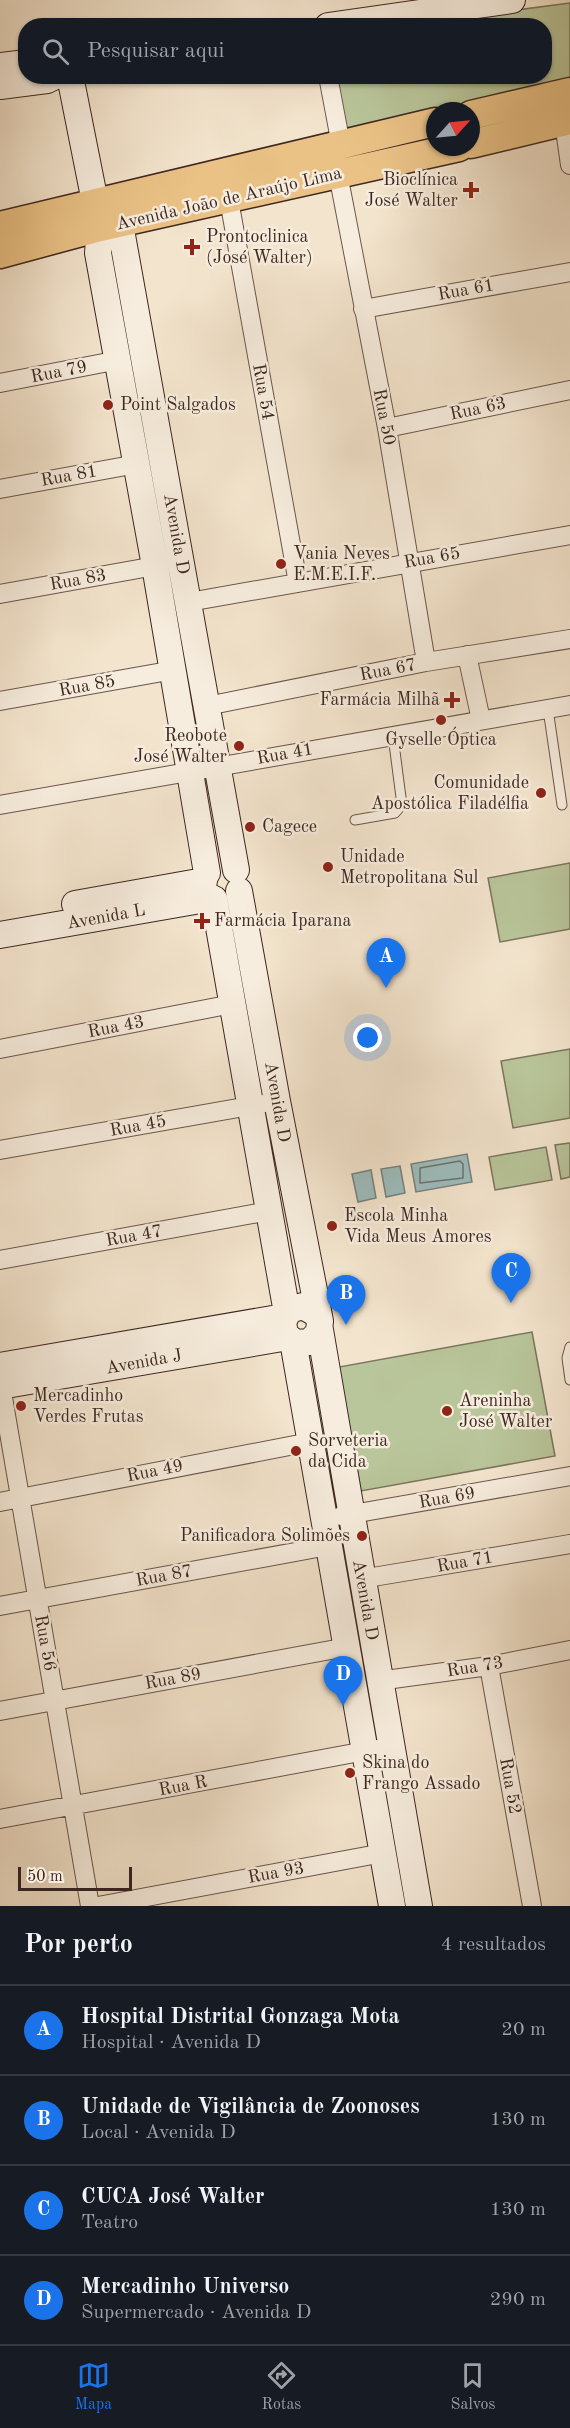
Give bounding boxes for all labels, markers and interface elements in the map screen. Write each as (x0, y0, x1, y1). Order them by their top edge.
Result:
search box (18, 18, 552, 84)
icon: search (39, 35, 72, 68)
text: Pesquisar aqui (87, 40, 224, 62)
north arrow (426, 102, 480, 156)
street label: Avenida João de Araújo Lima (114, 164, 344, 234)
place label: Bioclínica José Walter (365, 171, 459, 210)
marker: Bioclínica José Walter (462, 181, 480, 199)
place label: Prontoclinica (José Walter) (206, 228, 313, 267)
marker: Prontoclinica (José Walter) (183, 238, 201, 256)
street label: Rua 61 (436, 276, 496, 304)
street label: Rua 79 (29, 358, 89, 386)
street label: Rua 54 (249, 362, 277, 422)
street label: Rua 50 (370, 387, 398, 447)
street label: Rua 63 (448, 394, 508, 424)
place label: Point Salgados (120, 396, 236, 414)
marker: Point Salgados (101, 398, 115, 412)
street label: Rua 81 (39, 462, 99, 490)
street label: Avenida D (160, 492, 192, 576)
street label: Rua 65 (402, 544, 462, 572)
place label: Vania Neves E.M.E.I.F. (293, 545, 390, 584)
marker: Vania Neves E.M.E.I.F. (274, 557, 288, 571)
street label: Rua 83 (48, 566, 108, 594)
street label: Rua 67 (358, 656, 418, 684)
street label: Rua 85 (57, 672, 117, 700)
place label: Farmácia Milhã (319, 691, 440, 709)
marker: Farmácia Milhã (445, 693, 459, 707)
marker: Gyselle Óptica (434, 713, 448, 727)
place label: Gyselle Óptica (385, 726, 497, 749)
place label: Reobote José Walter (134, 727, 228, 766)
marker: Reobote José Walter (232, 739, 246, 753)
street label: Rua 41 (255, 740, 315, 768)
place label: Comunidade Apostólica Filadélfia (371, 774, 529, 813)
marker: Comunidade Apostólica Filadélfia (534, 786, 548, 800)
place label: Cagece (262, 818, 317, 836)
marker: Cagece (243, 820, 257, 834)
place label: Unidade Metropolitana Sul (340, 848, 479, 887)
marker: Unidade Metropolitana Sul (321, 860, 335, 874)
street label: Avenida L (65, 901, 147, 933)
place label: Farmácia Iparana (214, 912, 351, 930)
marker: Farmácia Iparana (195, 914, 209, 928)
pin: A (366, 938, 406, 988)
street label: Rua 43 (86, 1013, 146, 1041)
your location (353, 1023, 382, 1052)
street label: Avenida D (261, 1060, 293, 1144)
street label: Rua 45 (108, 1112, 168, 1140)
place label: Escola Minha Vida Meus Amores (344, 1207, 492, 1246)
marker: Escola Minha Vida Meus Amores (325, 1219, 339, 1233)
street label: Rua 47 (104, 1222, 164, 1250)
pin: C (492, 1254, 530, 1303)
pin: B (326, 1276, 366, 1325)
street label: Avenida J (104, 1346, 184, 1378)
place label: Mercadinho Verdes Frutas (33, 1387, 144, 1426)
place label: Areninha José Walter (459, 1392, 553, 1431)
marker: Mercadinho Verdes Frutas (14, 1399, 28, 1413)
marker: Areninha José Walter (440, 1404, 454, 1418)
place label: Sorveteria da Cida (308, 1432, 388, 1471)
marker: Sorveteria da Cida (289, 1444, 303, 1458)
street label: Rua 49 (125, 1457, 185, 1485)
street label: Rua 69 (417, 1484, 477, 1512)
place label: Panificadora Solimões (180, 1527, 350, 1545)
marker: Panificadora Solimões (355, 1529, 369, 1543)
street label: Rua 71 (435, 1548, 495, 1576)
street label: Avenida D (349, 1558, 381, 1642)
street label: Rua 87 (134, 1562, 194, 1590)
street label: Rua 56 (31, 1613, 59, 1673)
street label: Rua 73 (445, 1654, 505, 1680)
pin: D (324, 1656, 362, 1706)
street label: Rua 89 (143, 1665, 203, 1693)
place label: Skina do Frango Assado (362, 1754, 481, 1793)
street label: Rua 52 (496, 1756, 524, 1816)
marker: Skina do Frango Assado (343, 1766, 357, 1780)
street label: Rua R (157, 1772, 209, 1800)
street label: Rua 93 (246, 1859, 306, 1887)
scale bar (18, 1864, 132, 1892)
text: 50 m (27, 1869, 63, 1885)
text: Por perto (24, 1932, 133, 1958)
text: 4 resultados (441, 1935, 546, 1955)
text: Hospital Distrital Gonzaga Mota (81, 2006, 400, 2028)
text: A (36, 2020, 51, 2040)
text: 20 m (501, 2020, 546, 2040)
text: Hospital · Avenida D (81, 2033, 261, 2053)
text: Unidade de Vigilância de Zoonoses (81, 2096, 420, 2118)
text: B (36, 2110, 51, 2130)
text: 130 m (490, 2110, 546, 2130)
text: Local · Avenida D (81, 2123, 236, 2143)
text: CUCA José Walter (81, 2186, 265, 2208)
text: C (37, 2200, 50, 2220)
text: 130 m (490, 2200, 546, 2220)
text: Teatro (81, 2213, 138, 2233)
text: Mercadinho Universo (81, 2276, 289, 2298)
text: D (36, 2290, 51, 2310)
text: 290 m (490, 2290, 546, 2310)
text: Supermercado · Avenida D (81, 2303, 311, 2323)
tab: Mapa (75, 2359, 112, 2415)
tab: Rotas (261, 2359, 301, 2415)
tab: Salvos (451, 2359, 495, 2415)

